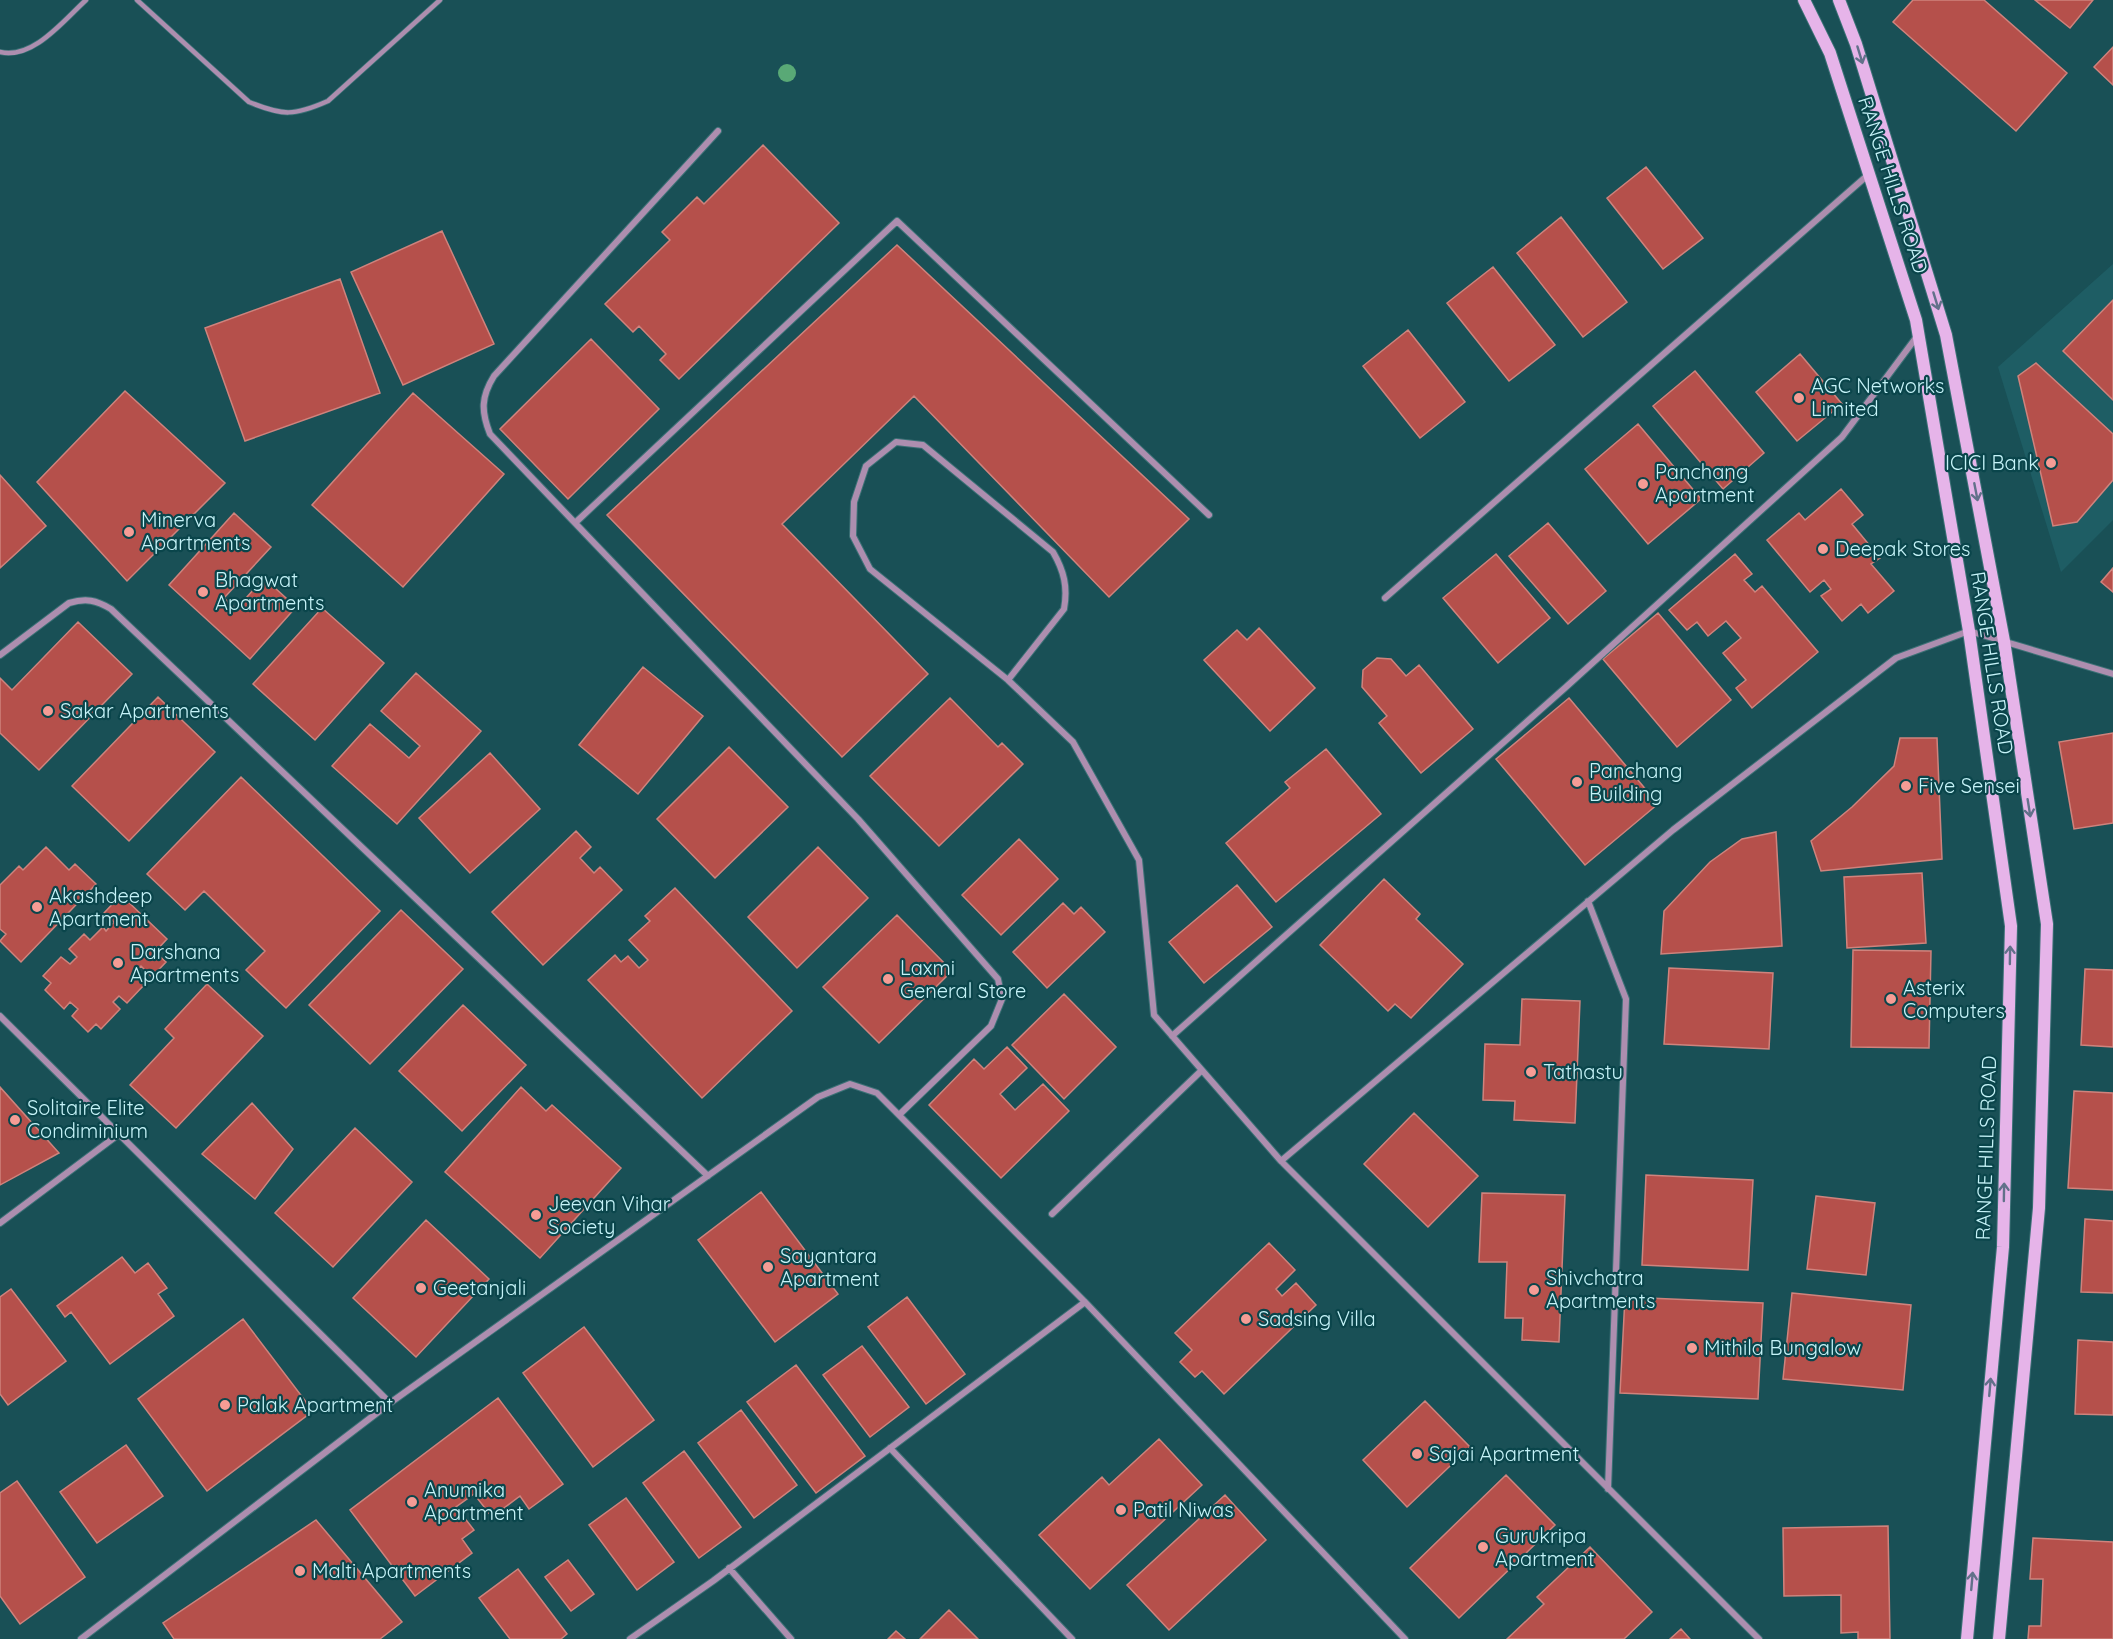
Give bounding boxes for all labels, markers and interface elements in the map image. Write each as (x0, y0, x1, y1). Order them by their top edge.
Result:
one-way arrow (1855, 45, 1866, 64)
street label: RANGE HILLS ROAD (1853, 93, 1934, 277)
one-way arrow (1931, 291, 1942, 310)
place label: AGC Networks Limited (1811, 373, 1945, 421)
marker: AGC Networks Limited (1792, 391, 1806, 405)
place label: ICICI Bank (1945, 450, 2039, 475)
marker: ICICI Bank (2044, 456, 2058, 470)
place label: Panchang Apartment (1655, 459, 1755, 507)
marker: Panchang Apartment (1636, 477, 1650, 491)
one-way arrow (1971, 482, 1982, 501)
place label: Minerva Apartments (141, 507, 250, 555)
marker: Minerva Apartments (122, 525, 136, 539)
place label: Deepak Stores (1835, 536, 1970, 561)
marker: Deepak Stores (1816, 542, 1830, 556)
place label: Bhagwat Apartments (215, 567, 324, 615)
street label: RANGE HILLS ROAD (1966, 570, 2019, 756)
marker: Bhagwat Apartments (196, 585, 210, 599)
place label: Sakar Apartments (60, 698, 229, 723)
marker: Sakar Apartments (41, 704, 55, 718)
place label: Panchang Building (1589, 758, 1682, 806)
place label: Five Sensei (1918, 773, 2020, 798)
marker: Panchang Building (1570, 775, 1584, 789)
marker: Five Sensei (1899, 779, 1913, 793)
one-way arrow (2024, 798, 2035, 818)
place label: Akashdeep Apartment (49, 883, 152, 931)
marker: Akashdeep Apartment (30, 900, 44, 914)
place label: Darshana Apartments (130, 939, 239, 987)
one-way arrow (2005, 946, 2016, 966)
place label: Laxmi General Store (900, 955, 1026, 1003)
marker: Darshana Apartments (111, 956, 125, 970)
marker: Laxmi General Store (881, 972, 895, 986)
place label: Asterix Computers (1903, 975, 2005, 1023)
marker: Asterix Computers (1884, 992, 1898, 1006)
street label: RANGE HILLS ROAD (1970, 1055, 2001, 1241)
place label: Tathastu (1543, 1059, 1623, 1084)
marker: Tathastu (1524, 1065, 1538, 1079)
place label: Solitaire Elite Condiminium (27, 1095, 148, 1143)
marker: Solitaire Elite Condiminium (8, 1113, 22, 1127)
one-way arrow (1998, 1183, 2010, 1203)
place label: Jeevan Vihar Society (548, 1191, 671, 1239)
marker: Jeevan Vihar Society (529, 1208, 543, 1222)
place label: Sayantara Apartment (780, 1243, 880, 1291)
marker: Sayantara Apartment (761, 1260, 775, 1274)
place label: Shivchatra Apartments (1546, 1265, 1655, 1313)
place label: Geetanjali (433, 1275, 526, 1300)
marker: Geetanjali (414, 1281, 428, 1295)
marker: Shivchatra Apartments (1527, 1283, 1541, 1297)
place label: Sadsing Villa (1258, 1306, 1376, 1331)
marker: Sadsing Villa (1239, 1312, 1253, 1326)
place label: Mithila Bungalow (1704, 1335, 1861, 1360)
marker: Mithila Bungalow (1685, 1341, 1699, 1355)
one-way arrow (1985, 1377, 1996, 1397)
place label: Palak Apartment (237, 1392, 394, 1417)
marker: Palak Apartment (218, 1398, 232, 1412)
place label: Sajai Apartment (1429, 1441, 1579, 1466)
marker: Sajai Apartment (1410, 1447, 1424, 1461)
place label: Anumika Apartment (424, 1477, 524, 1525)
marker: Anumika Apartment (405, 1495, 419, 1509)
place label: Patil Niwas (1133, 1497, 1234, 1522)
marker: Patil Niwas (1114, 1503, 1128, 1517)
place label: Gurukripa Apartment (1495, 1523, 1595, 1571)
marker: Gurukripa Apartment (1476, 1540, 1490, 1554)
place label: Malti Apartments (312, 1558, 471, 1583)
marker: Malti Apartments (293, 1564, 307, 1578)
one-way arrow (1967, 1571, 1978, 1591)

